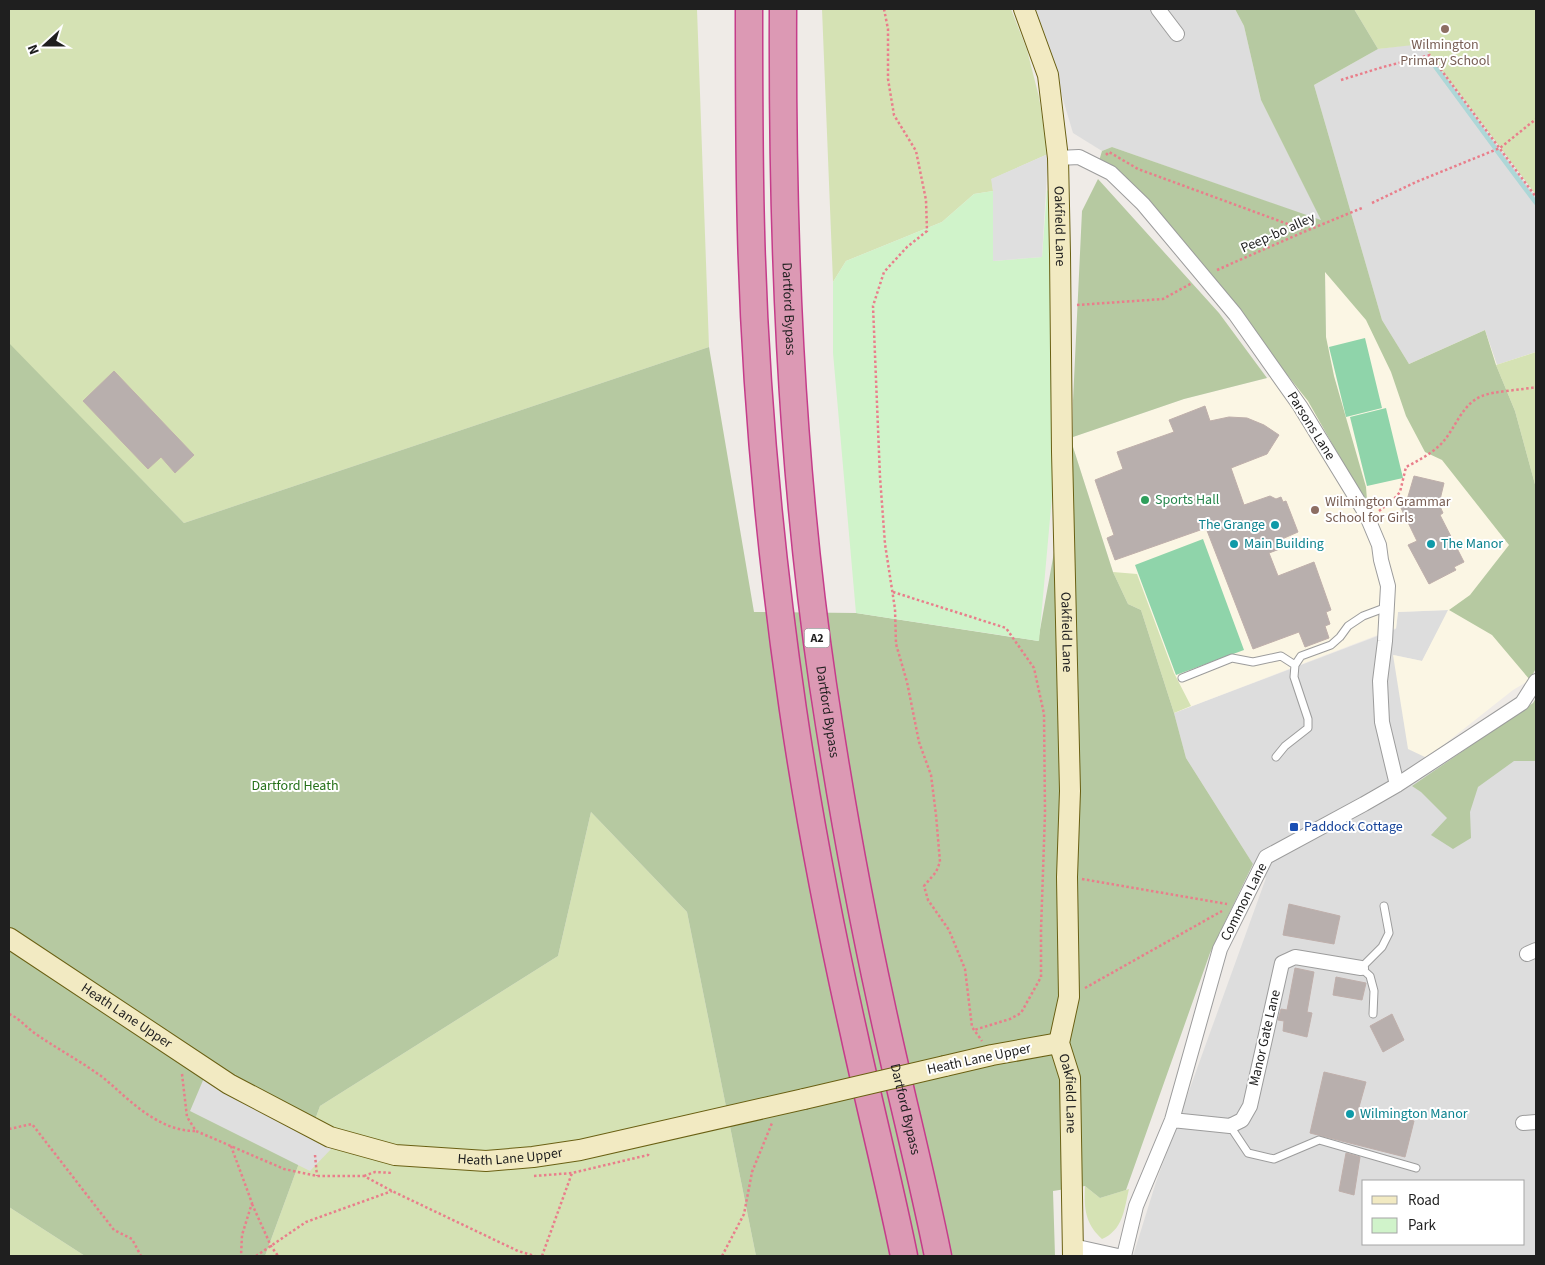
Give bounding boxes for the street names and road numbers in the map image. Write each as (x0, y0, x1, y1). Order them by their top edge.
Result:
street label: Oakfield Lane (1049, 186, 1070, 267)
street label: Peep-bo alley (1238, 207, 1319, 258)
street label: Dartford Bypass (776, 262, 801, 356)
street label: Parsons Lane (1282, 388, 1340, 464)
street label: Oakfield Lane (1055, 592, 1077, 673)
road number: A2 (804, 628, 830, 648)
street label: Dartford Bypass (810, 664, 844, 760)
street label: Common Lane (1216, 859, 1272, 945)
street label: Heath Lane Upper (77, 978, 176, 1054)
street label: Manor Gate Lane (1244, 988, 1286, 1088)
street label: Heath Lane Upper (925, 1038, 1033, 1080)
street label: Oakfield Lane (1053, 1051, 1081, 1134)
street label: Dartford Bypass (885, 1062, 925, 1157)
street label: Heath Lane Upper (457, 1143, 564, 1171)

